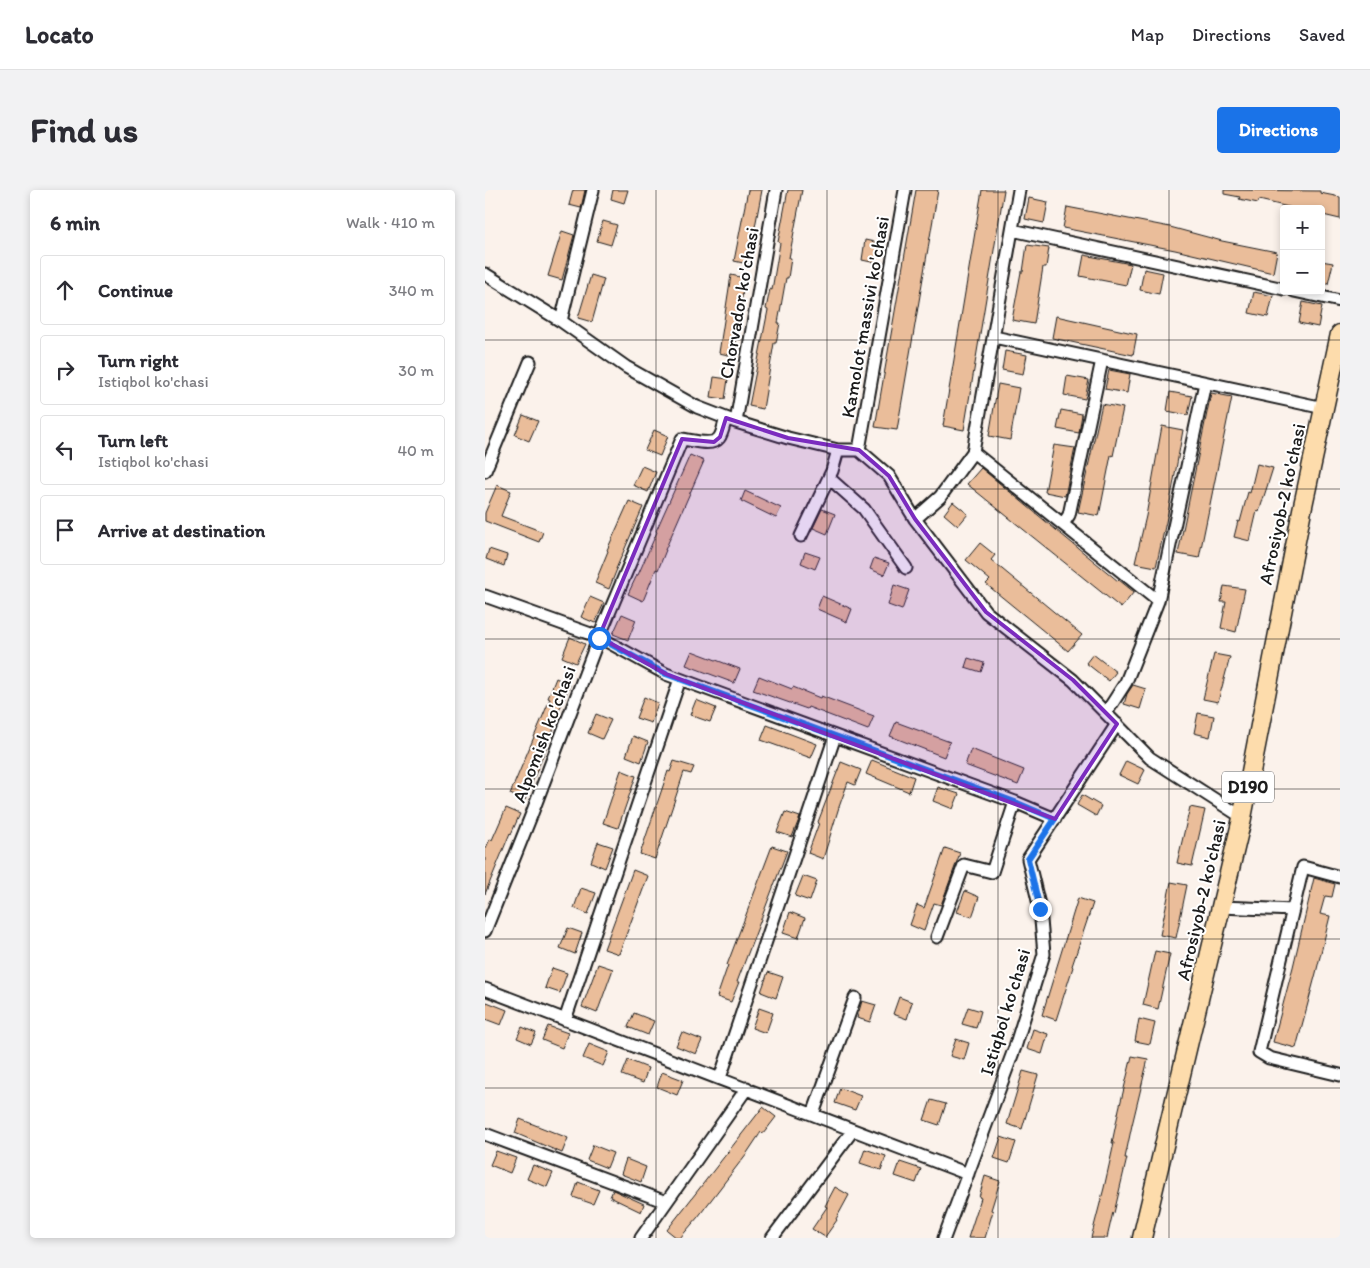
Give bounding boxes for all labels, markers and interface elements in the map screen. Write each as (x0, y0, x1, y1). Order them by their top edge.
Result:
text: Locato (25, 20, 94, 49)
text: Map (1131, 24, 1164, 46)
text: Directions (1192, 24, 1271, 46)
text: Saved (1299, 24, 1345, 46)
button: Directions (1217, 107, 1340, 153)
text: Find us (30, 109, 138, 151)
map controls (1280, 205, 1325, 295)
button: + (1280, 205, 1325, 250)
text: 6 min (50, 210, 100, 235)
text: Walk · 410 m (346, 213, 435, 232)
street label: Kamolot massivi ko'chasi (836, 214, 894, 420)
street label: Chorvador ko'chasi (714, 225, 764, 381)
button: − (1280, 250, 1325, 295)
icon: ahead (51, 276, 79, 304)
text: Continue (98, 279, 173, 302)
text: 340 m (389, 281, 434, 300)
text: Turn right (98, 349, 179, 372)
icon: right (51, 356, 79, 384)
text: 30 m (398, 361, 434, 380)
text: Istiqbol ko'chasi (98, 372, 209, 391)
street label: Afrosiyob-2 ko'chasi (1254, 421, 1310, 587)
text: Turn left (98, 429, 168, 452)
icon: left (51, 436, 79, 464)
text: 40 m (397, 441, 434, 460)
text: Istiqbol ko'chasi (98, 452, 209, 471)
icon: arrive (51, 516, 79, 544)
text: Arrive at destination (98, 519, 265, 542)
route start (588, 627, 611, 650)
street label: Alpomish ko'chasi (507, 662, 581, 806)
road number: D190 (1222, 772, 1274, 802)
street label: Afrosiyob-2 ko'chasi (1171, 817, 1231, 983)
route end (1029, 898, 1052, 921)
street label: Istiqbol ko'chasi (975, 946, 1035, 1078)

